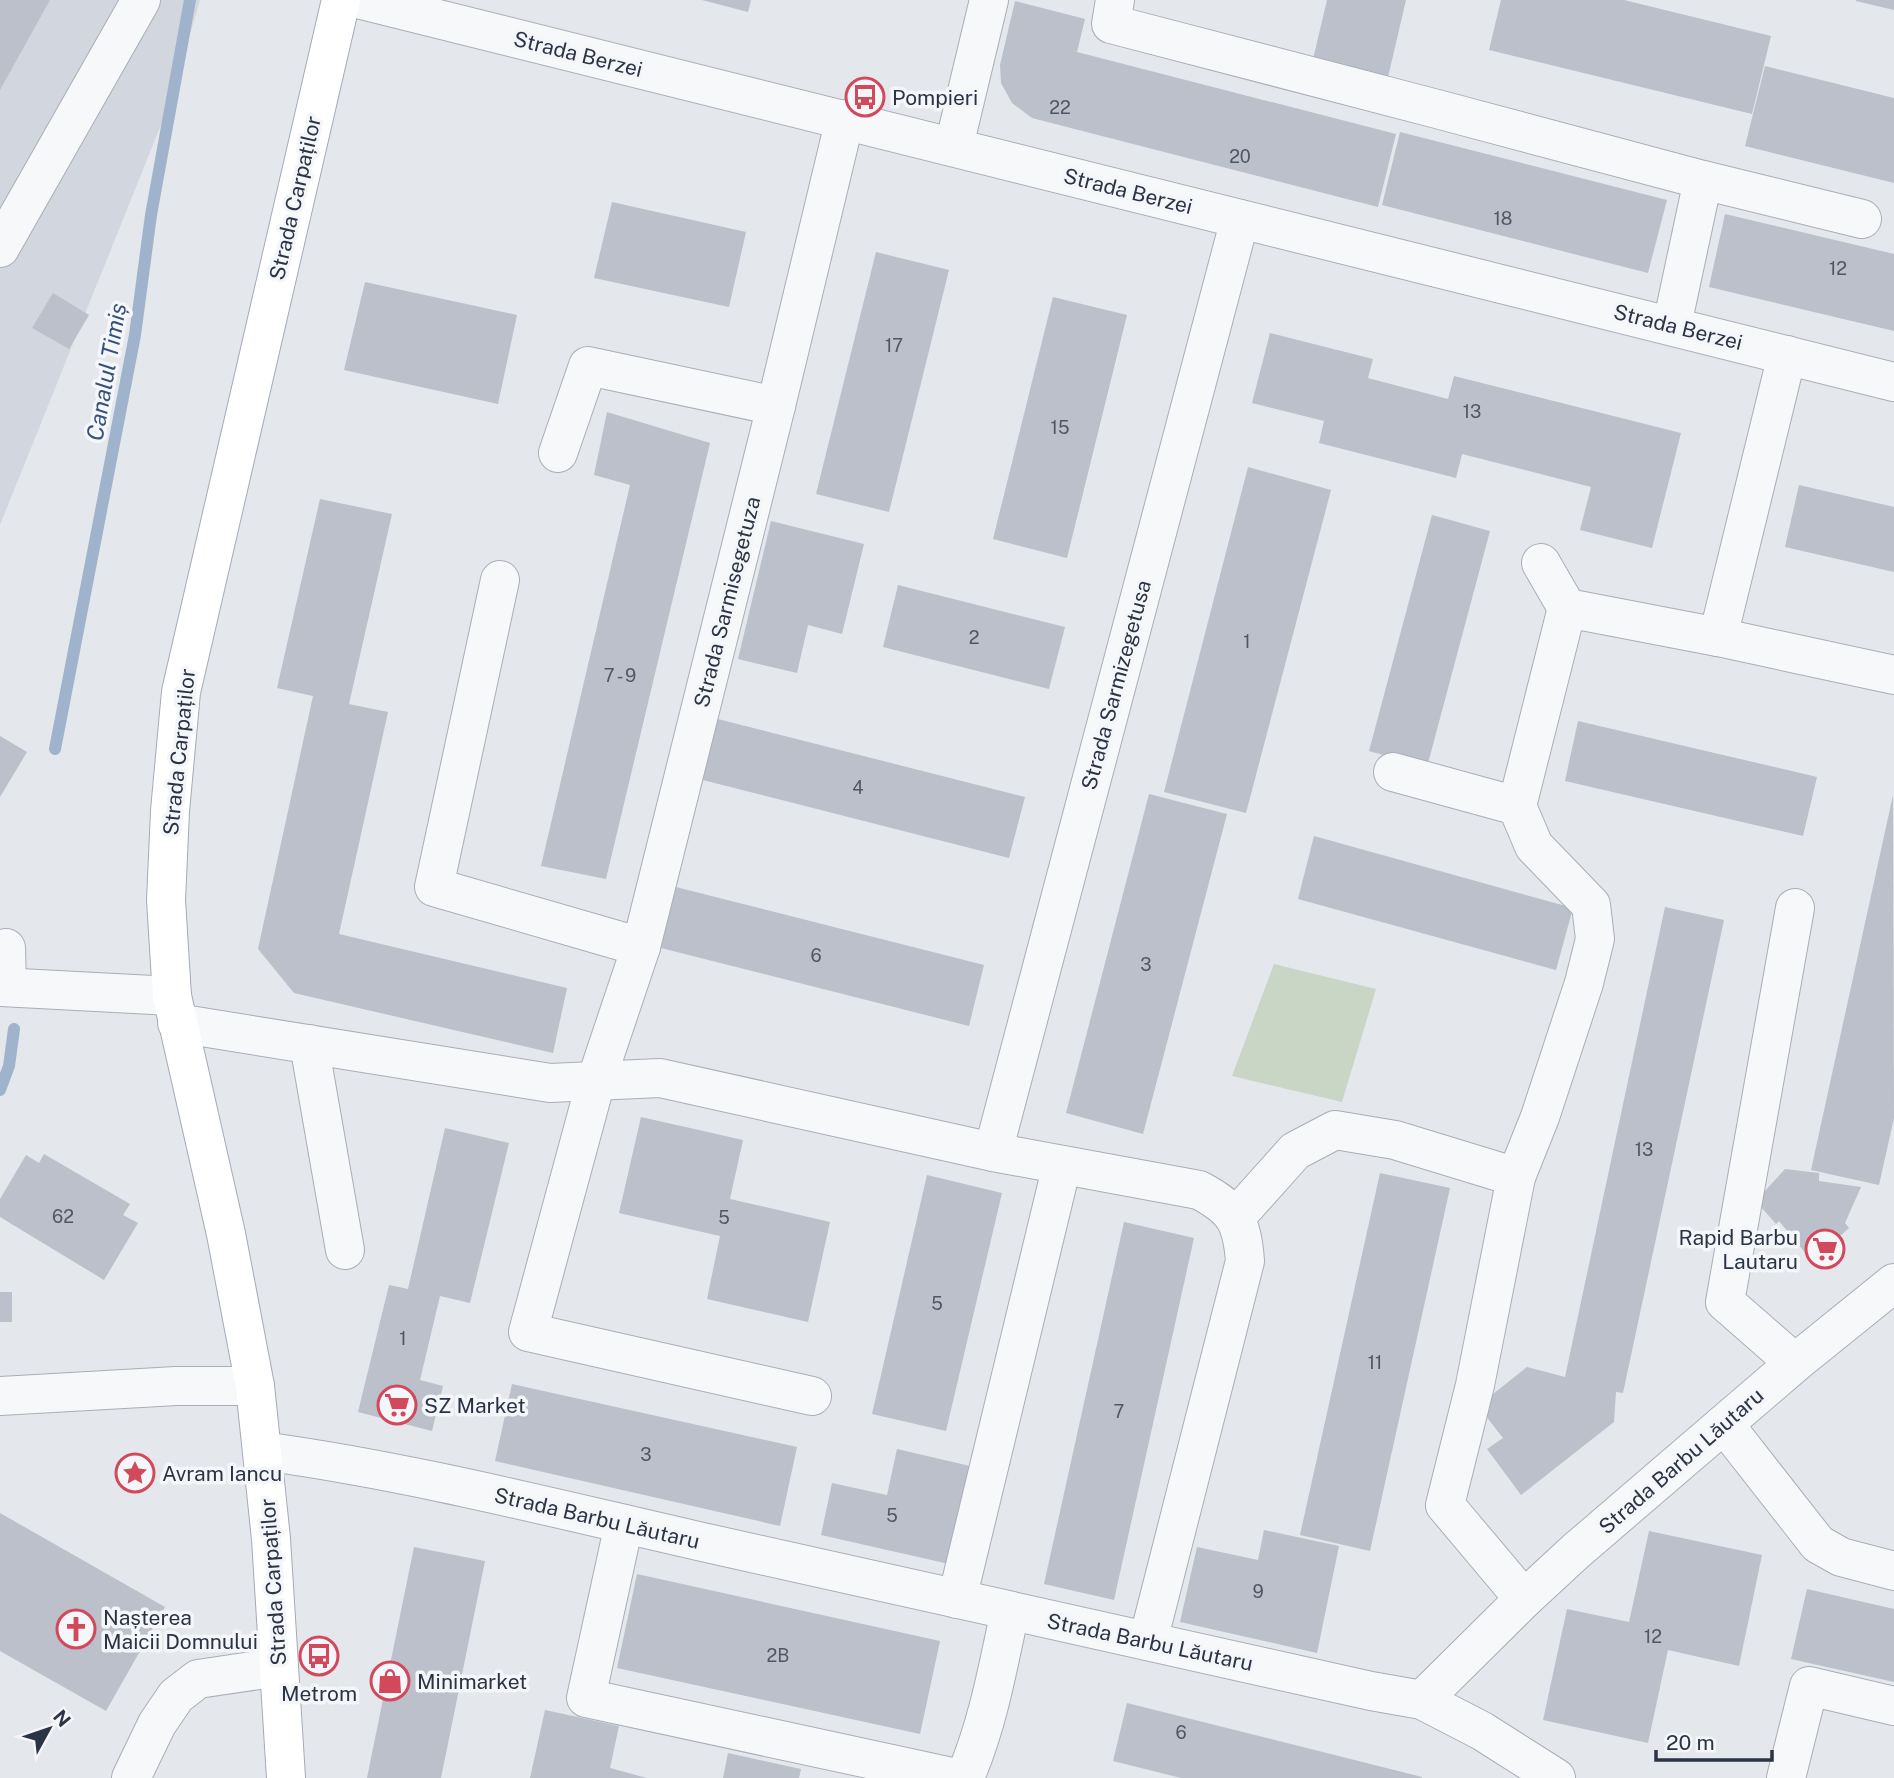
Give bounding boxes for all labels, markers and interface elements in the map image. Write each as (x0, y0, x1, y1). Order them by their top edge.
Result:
street label: Strada Berzei (511, 26, 645, 82)
bus stop icon: Pompieri (844, 76, 886, 118)
place label: Pompieri (892, 85, 978, 110)
house number: 22 (1049, 97, 1071, 118)
street label: Strada Carpaților (264, 114, 326, 282)
house number: 20 (1229, 146, 1251, 167)
street label: Strada Berzei (1061, 163, 1195, 219)
house number: 18 (1494, 208, 1512, 229)
house number: 12 (1829, 258, 1847, 279)
street label: Strada Berzei (1611, 299, 1745, 355)
water label: Canalul Timiș (81, 301, 131, 443)
house number: 17 (885, 335, 903, 356)
house number: 13 (1463, 401, 1481, 422)
house number: 15 (1051, 417, 1069, 438)
street label: Strada Sarmisegetuza (689, 494, 765, 710)
street label: Strada Sarmizegetusa (1076, 577, 1156, 793)
house number: 2 (969, 627, 979, 648)
house number: 1 (1243, 631, 1251, 652)
house number: 7 - 9 (604, 665, 636, 686)
street label: Strada Carpaților (158, 667, 200, 837)
house number: 4 (852, 777, 864, 798)
house number: 6 (810, 945, 822, 966)
house number: 3 (1140, 954, 1152, 975)
house number: 13 (1635, 1139, 1653, 1160)
house number: 62 (52, 1206, 74, 1227)
house number: 5 (718, 1207, 730, 1228)
place label: Rapid Barbu Lautaru (1678, 1225, 1798, 1274)
supermarket icon: Rapid Barbu Lautaru (1804, 1228, 1846, 1270)
house number: 5 (931, 1293, 943, 1314)
house number: 1 (399, 1328, 407, 1349)
house number: 11 (1368, 1352, 1382, 1373)
street label: Strada Barbu Lăutaru (1594, 1383, 1768, 1539)
supermarket icon: SZ Market (376, 1384, 418, 1426)
place label: SZ Market (424, 1393, 526, 1418)
house number: 7 (1114, 1401, 1124, 1422)
house number: 3 (640, 1444, 652, 1465)
place icon: Avram Iancu (114, 1452, 156, 1494)
place label: Avram Iancu (162, 1461, 282, 1486)
street label: Strada Barbu Lăutaru (492, 1482, 702, 1554)
street label: Strada Carpaților (255, 1498, 291, 1666)
house number: 5 (886, 1505, 898, 1526)
house number: 9 (1252, 1581, 1264, 1602)
place label: Nașterea Maicii Domnului (103, 1605, 258, 1654)
church icon: Nașterea Maicii Domnului (55, 1608, 97, 1650)
street label: Strada Barbu Lăutaru (1045, 1608, 1255, 1676)
house number: 12 (1644, 1626, 1662, 1647)
bus stop icon: Metrom (298, 1635, 340, 1677)
house number: 2B (767, 1645, 789, 1666)
shop icon: Minimarket (369, 1660, 411, 1702)
place label: Minimarket (417, 1669, 527, 1694)
place label: Metrom (281, 1681, 357, 1706)
north arrow (14, 1694, 84, 1764)
text: N (49, 1705, 75, 1731)
scale bar (1656, 1718, 1772, 1762)
house number: 6 (1175, 1722, 1187, 1743)
text: 20 m (1666, 1730, 1715, 1755)

